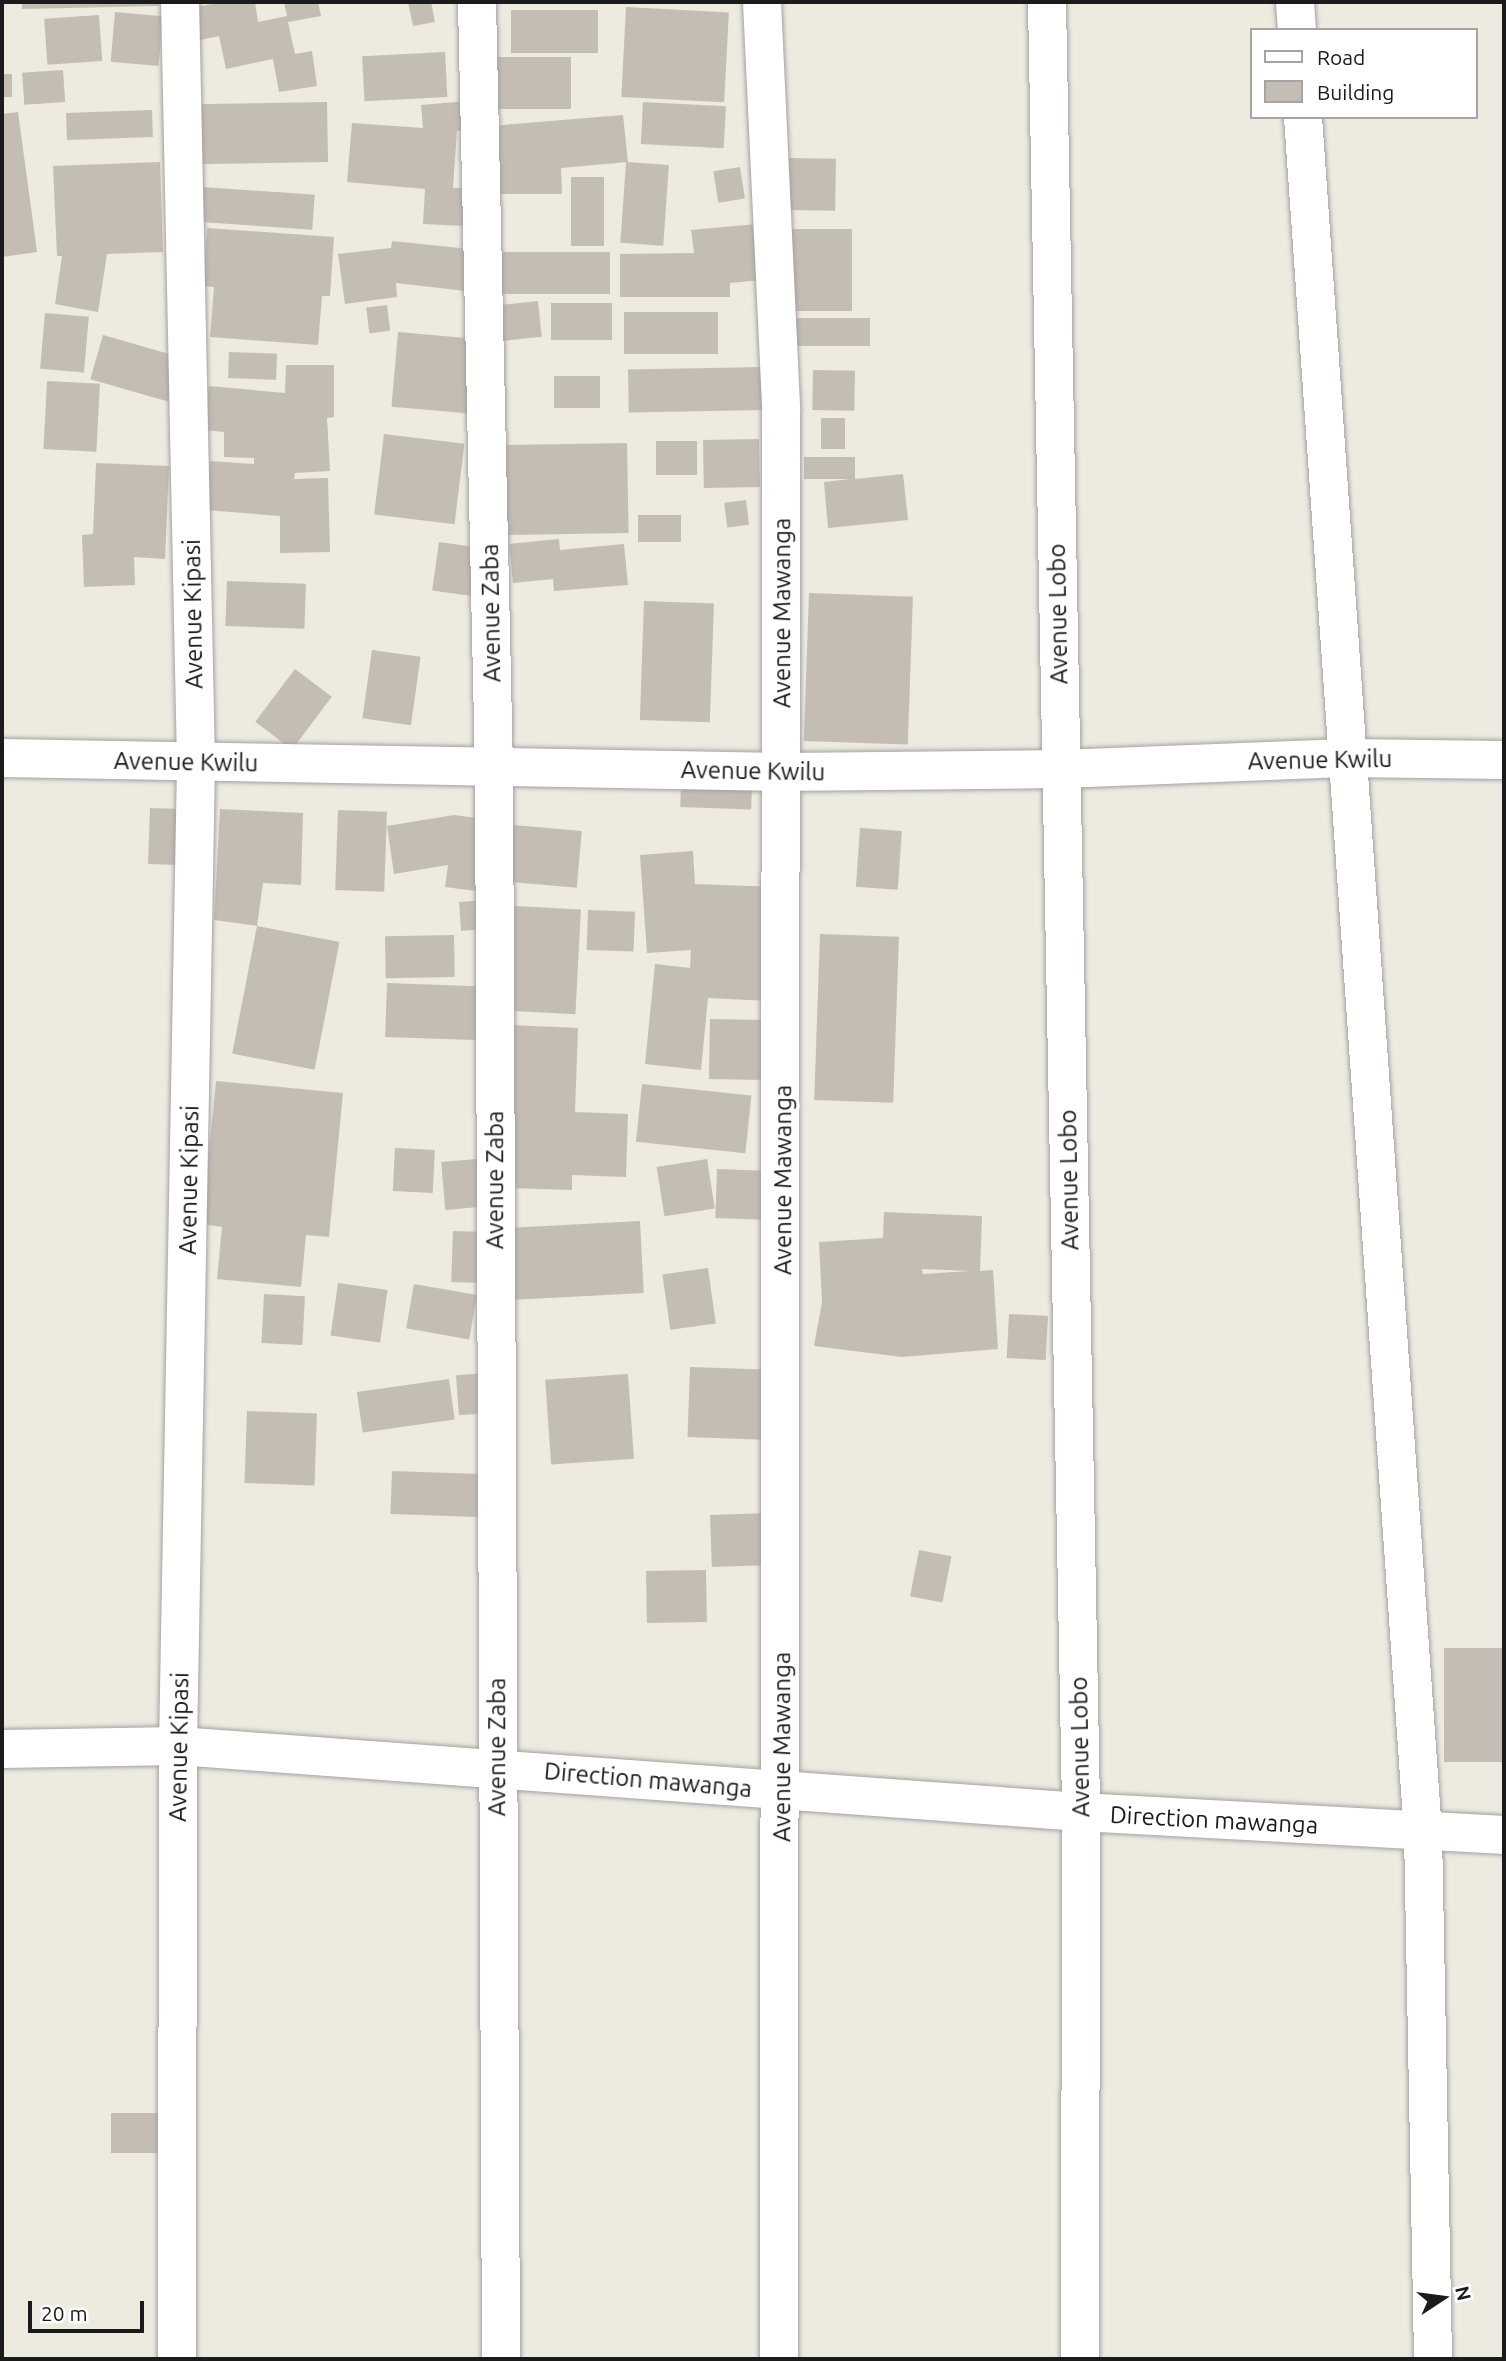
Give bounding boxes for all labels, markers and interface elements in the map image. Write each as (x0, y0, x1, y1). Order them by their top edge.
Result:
legend (1250, 28, 1478, 119)
text: Road (1317, 45, 1365, 69)
text: Building (1317, 80, 1394, 104)
street label: Avenue Mawanga (768, 518, 796, 708)
street label: Avenue Kipasi (177, 539, 209, 689)
street label: Avenue Zaba (475, 543, 507, 683)
street label: Avenue Lobo (1042, 543, 1074, 685)
street label: Avenue Kwilu (1248, 744, 1392, 776)
street label: Avenue Kwilu (114, 746, 258, 778)
street label: Avenue Kwilu (681, 755, 825, 787)
street label: Avenue Mawanga (769, 1085, 797, 1275)
street label: Avenue Kipasi (173, 1105, 205, 1255)
street label: Avenue Lobo (1053, 1109, 1085, 1251)
street label: Avenue Zaba (481, 1111, 509, 1249)
street label: Avenue Mawanga (768, 1652, 796, 1842)
street label: Avenue Kipasi (163, 1672, 195, 1822)
street label: Avenue Lobo (1064, 1676, 1096, 1818)
street label: Avenue Zaba (483, 1678, 511, 1816)
street label: Direction mawanga (543, 1757, 753, 1803)
street label: Direction mawanga (1109, 1800, 1319, 1840)
north arrow (1408, 2263, 1478, 2333)
text: N (1451, 2284, 1476, 2303)
scale bar (32, 2288, 147, 2332)
text: 20 m (41, 2301, 88, 2325)

